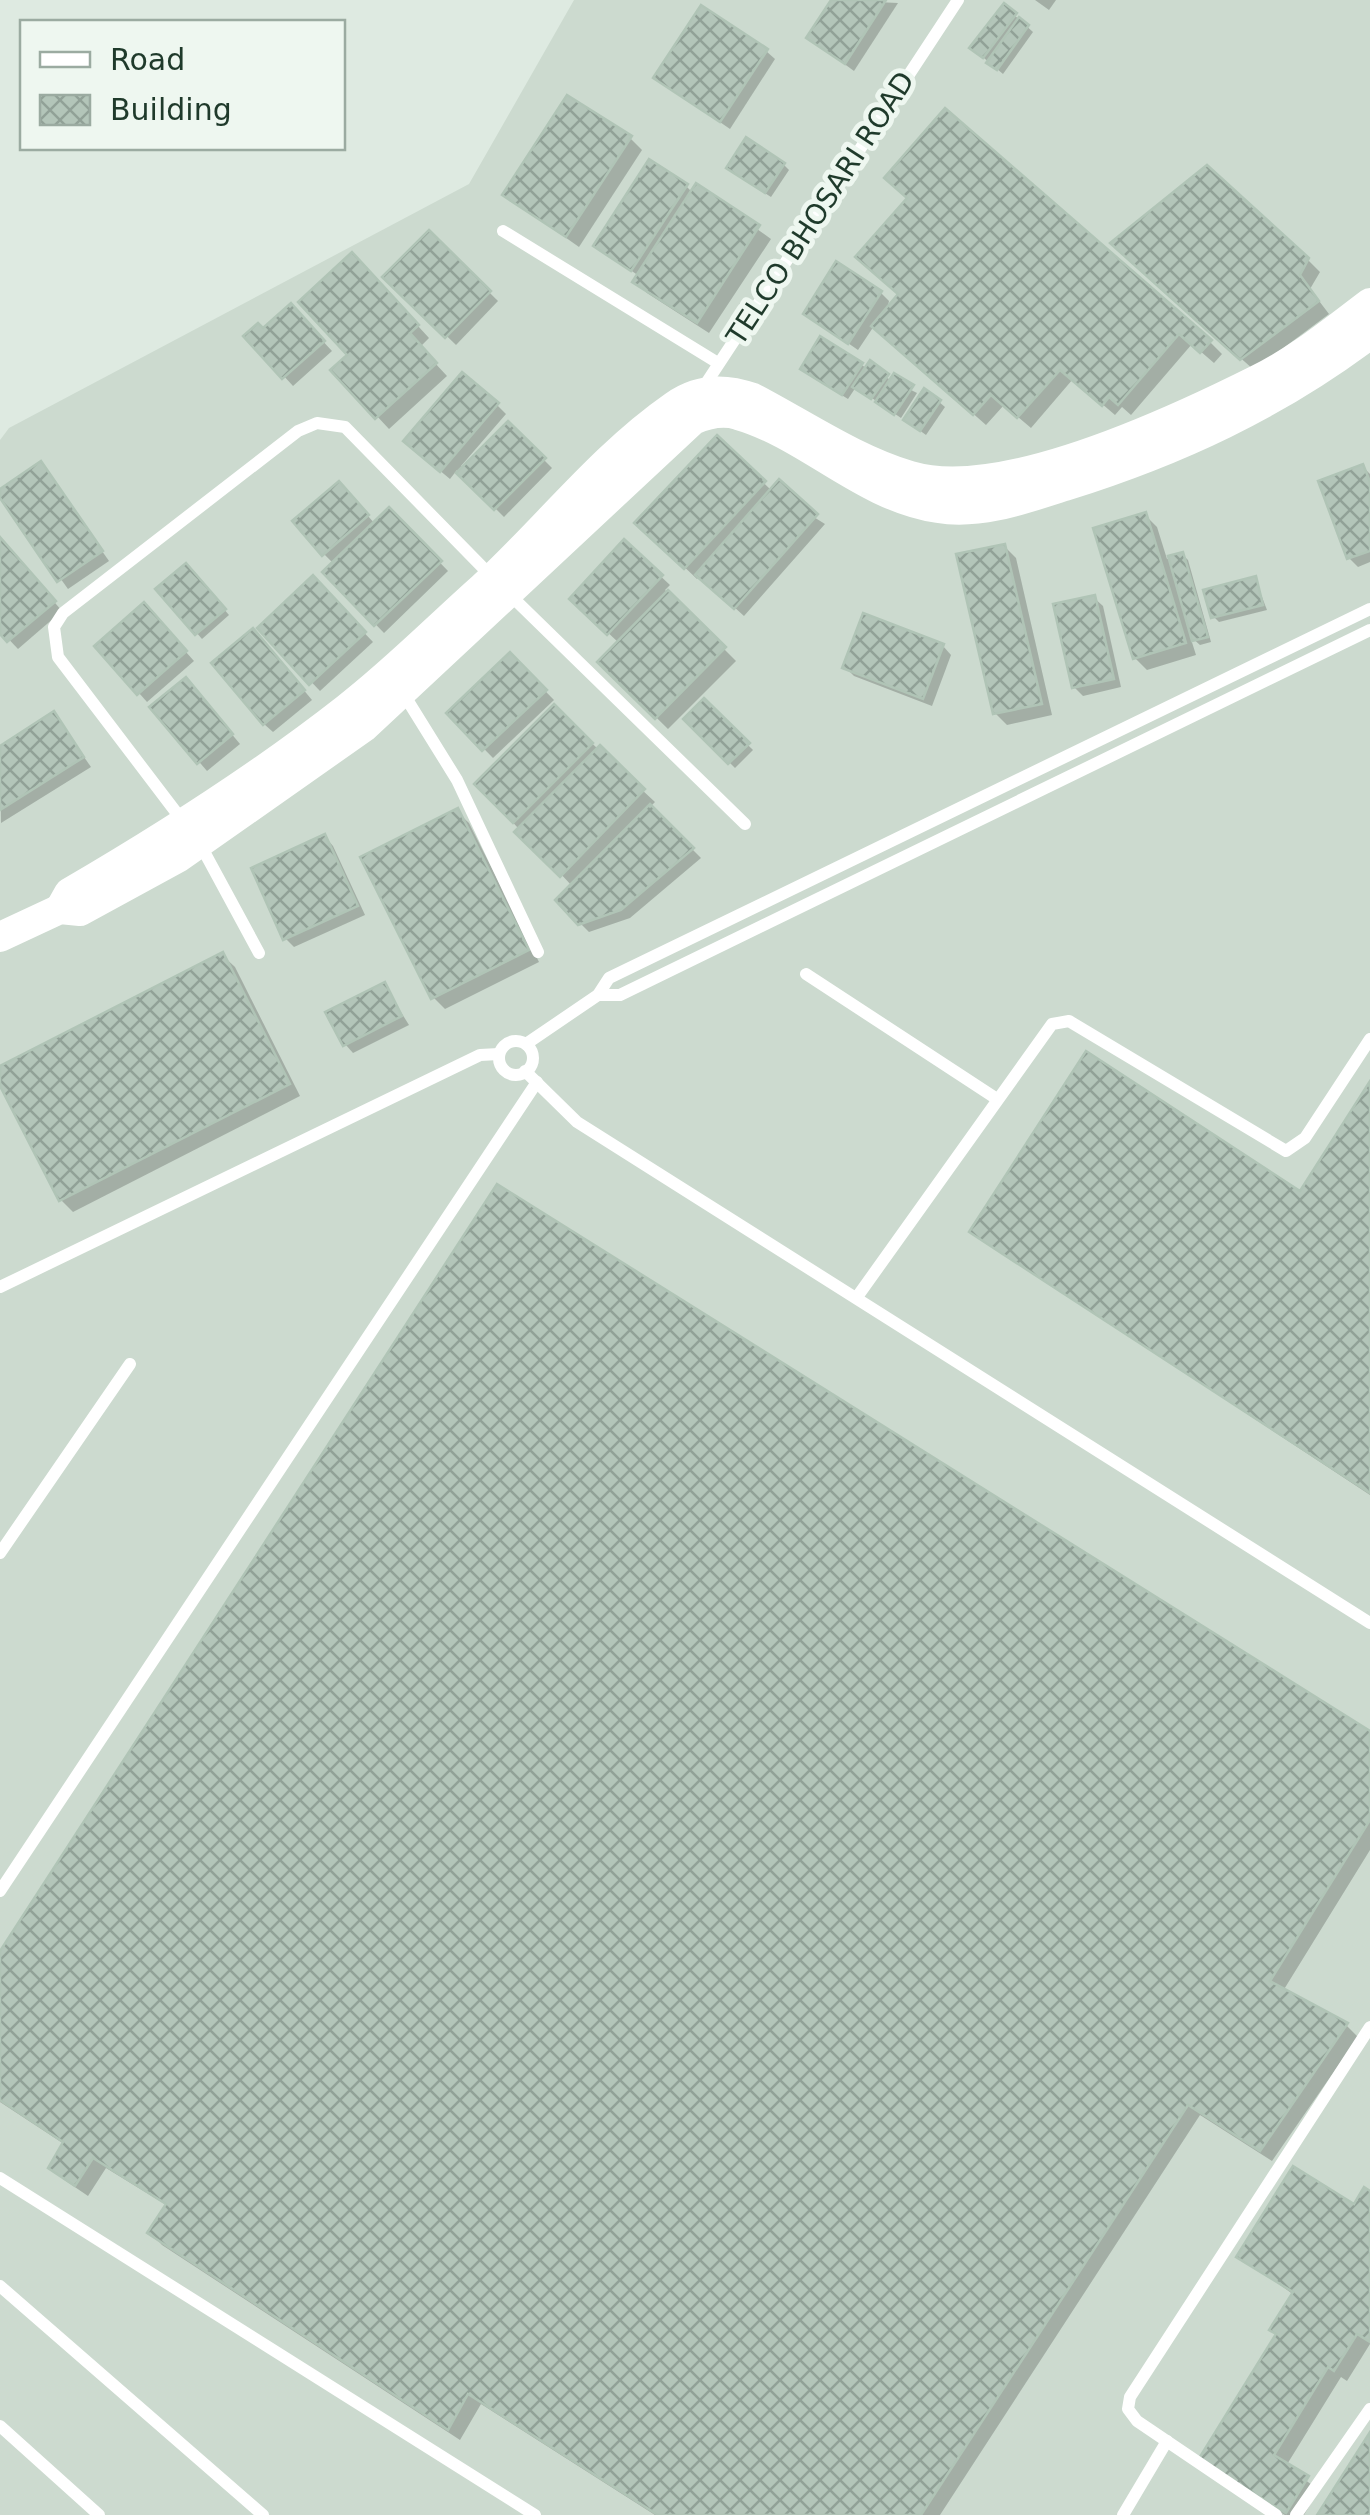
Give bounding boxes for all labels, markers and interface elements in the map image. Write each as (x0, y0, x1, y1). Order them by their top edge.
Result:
legend (20, 20, 345, 150)
text: Road (110, 42, 185, 77)
street label: TELCO BHOSARI ROAD (719, 66, 921, 352)
text: Building (110, 92, 232, 127)

